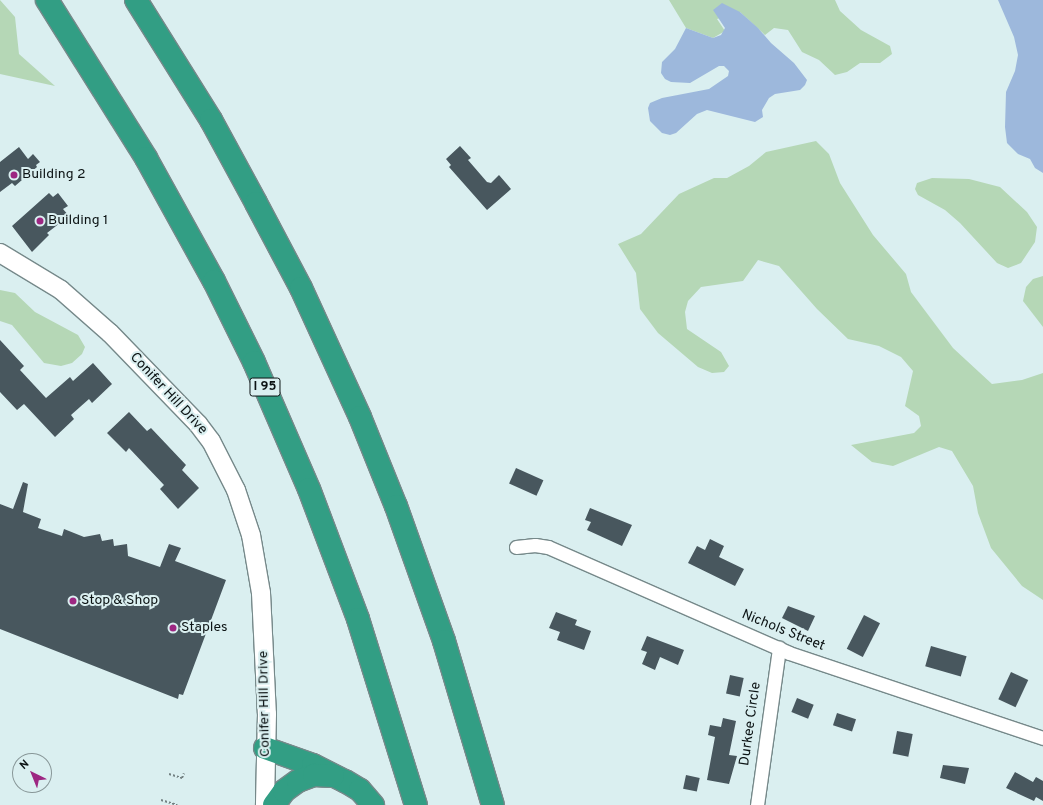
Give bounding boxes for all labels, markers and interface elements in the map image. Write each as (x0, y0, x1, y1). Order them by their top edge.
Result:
place label: Building 2 (22, 167, 86, 183)
marker: Building 2 (9, 170, 19, 180)
place label: Building 1 (48, 213, 108, 229)
marker: Building 1 (35, 216, 45, 226)
street label: Conifer Hill Drive (126, 349, 210, 439)
road number: I 95 (249, 376, 281, 398)
place label: Stop & Shop (81, 593, 158, 609)
marker: Stop & Shop (68, 596, 78, 606)
street label: Nichols Street (739, 607, 827, 655)
place label: Staples (181, 620, 227, 636)
marker: Staples (168, 623, 178, 633)
street label: Conifer Hill Drive (256, 651, 274, 757)
street label: Durkee Circle (737, 681, 765, 767)
north arrow (12, 753, 52, 793)
text: N (17, 757, 32, 773)

